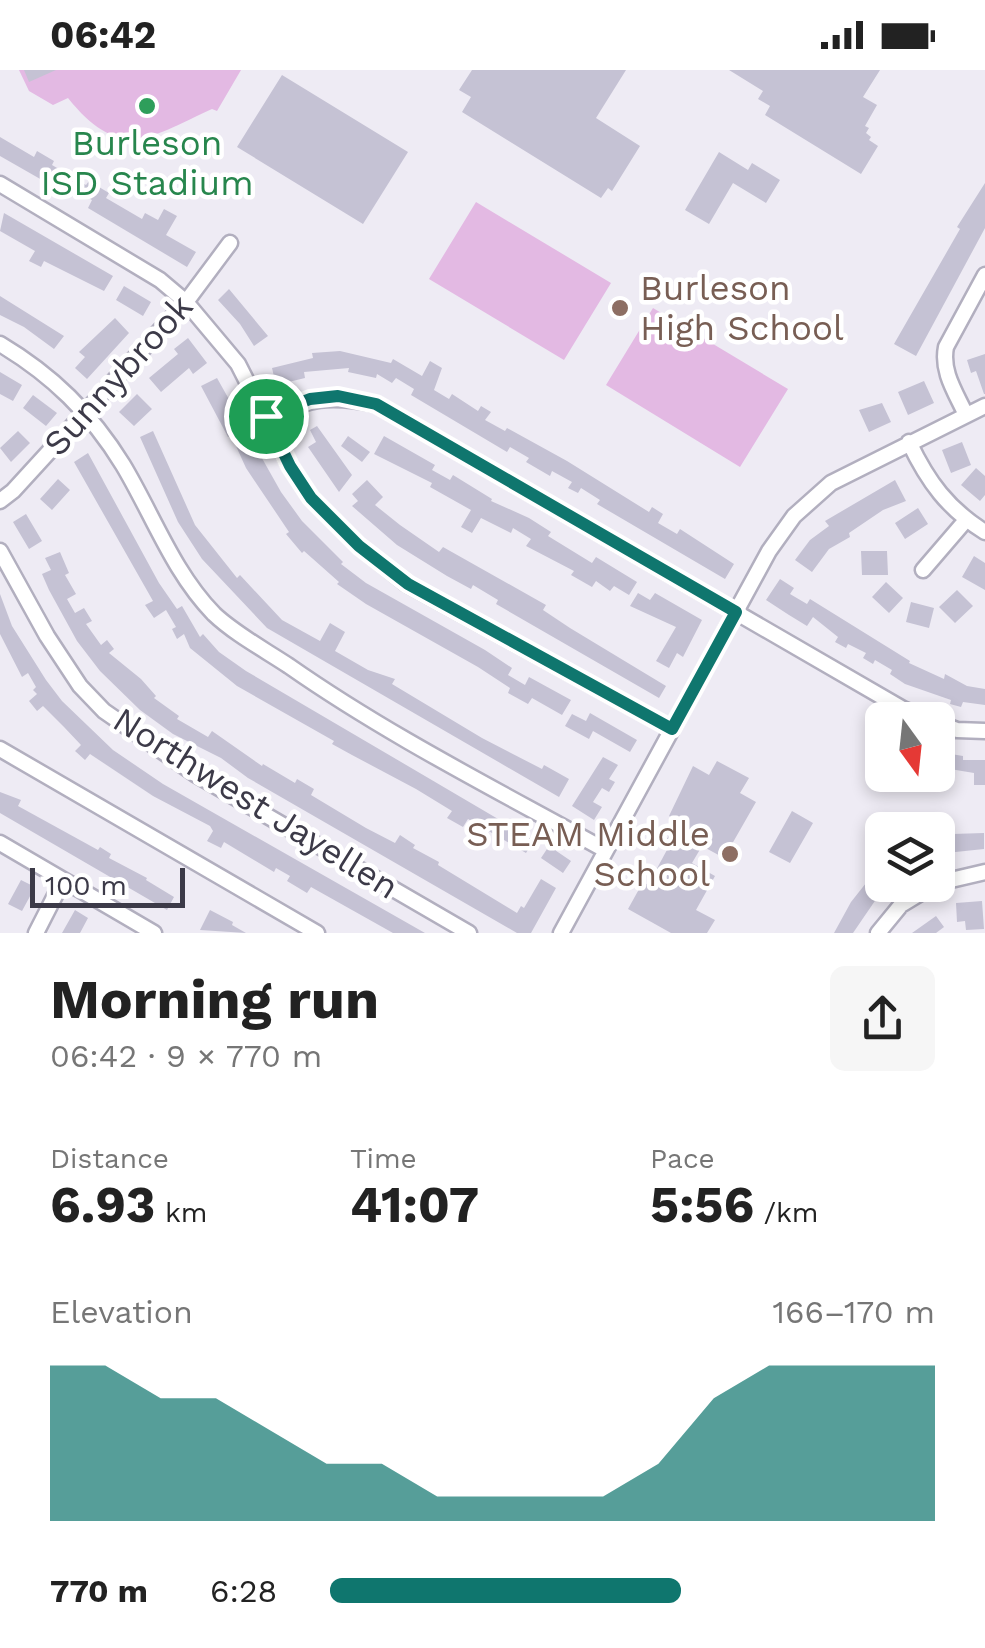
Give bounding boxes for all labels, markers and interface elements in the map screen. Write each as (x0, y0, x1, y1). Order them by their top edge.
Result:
text: 06:42 (50, 13, 156, 57)
marker: Burleson ISD Stadium (136, 95, 158, 117)
place label: Burleson ISD Stadium (40, 122, 254, 204)
place label: Burleson High School (640, 267, 844, 349)
street label: Sunnybrook (35, 286, 201, 464)
marker: Burleson High School (609, 297, 631, 319)
pin (224, 374, 309, 459)
icon: arrive (239, 389, 294, 444)
street label: Northwest Jayellen (106, 698, 406, 908)
north arrow (865, 702, 955, 792)
map controls (865, 702, 955, 902)
button: layers (865, 812, 955, 902)
place label: STEAM Middle School (466, 813, 710, 895)
marker: STEAM Middle School (719, 843, 741, 865)
scale bar (30, 863, 185, 908)
text: 100 m (45, 869, 127, 902)
button: share (830, 966, 935, 1071)
text: Morning run (50, 967, 379, 1031)
text: 06:42 · 9 × 770 m (50, 1037, 322, 1075)
text: Distance (50, 1142, 169, 1175)
text: Time (350, 1142, 417, 1175)
text: Pace (650, 1142, 715, 1175)
text: 6.93 (50, 1175, 155, 1234)
text: 41:07 (350, 1175, 479, 1234)
text: 5:56 (650, 1175, 754, 1234)
text: km (155, 1196, 207, 1229)
text: /km (754, 1196, 819, 1229)
text: Elevation (50, 1293, 193, 1331)
text: 166–170 m (773, 1293, 935, 1331)
text: 770 m (50, 1572, 148, 1610)
text: 6:28 (210, 1572, 277, 1610)

